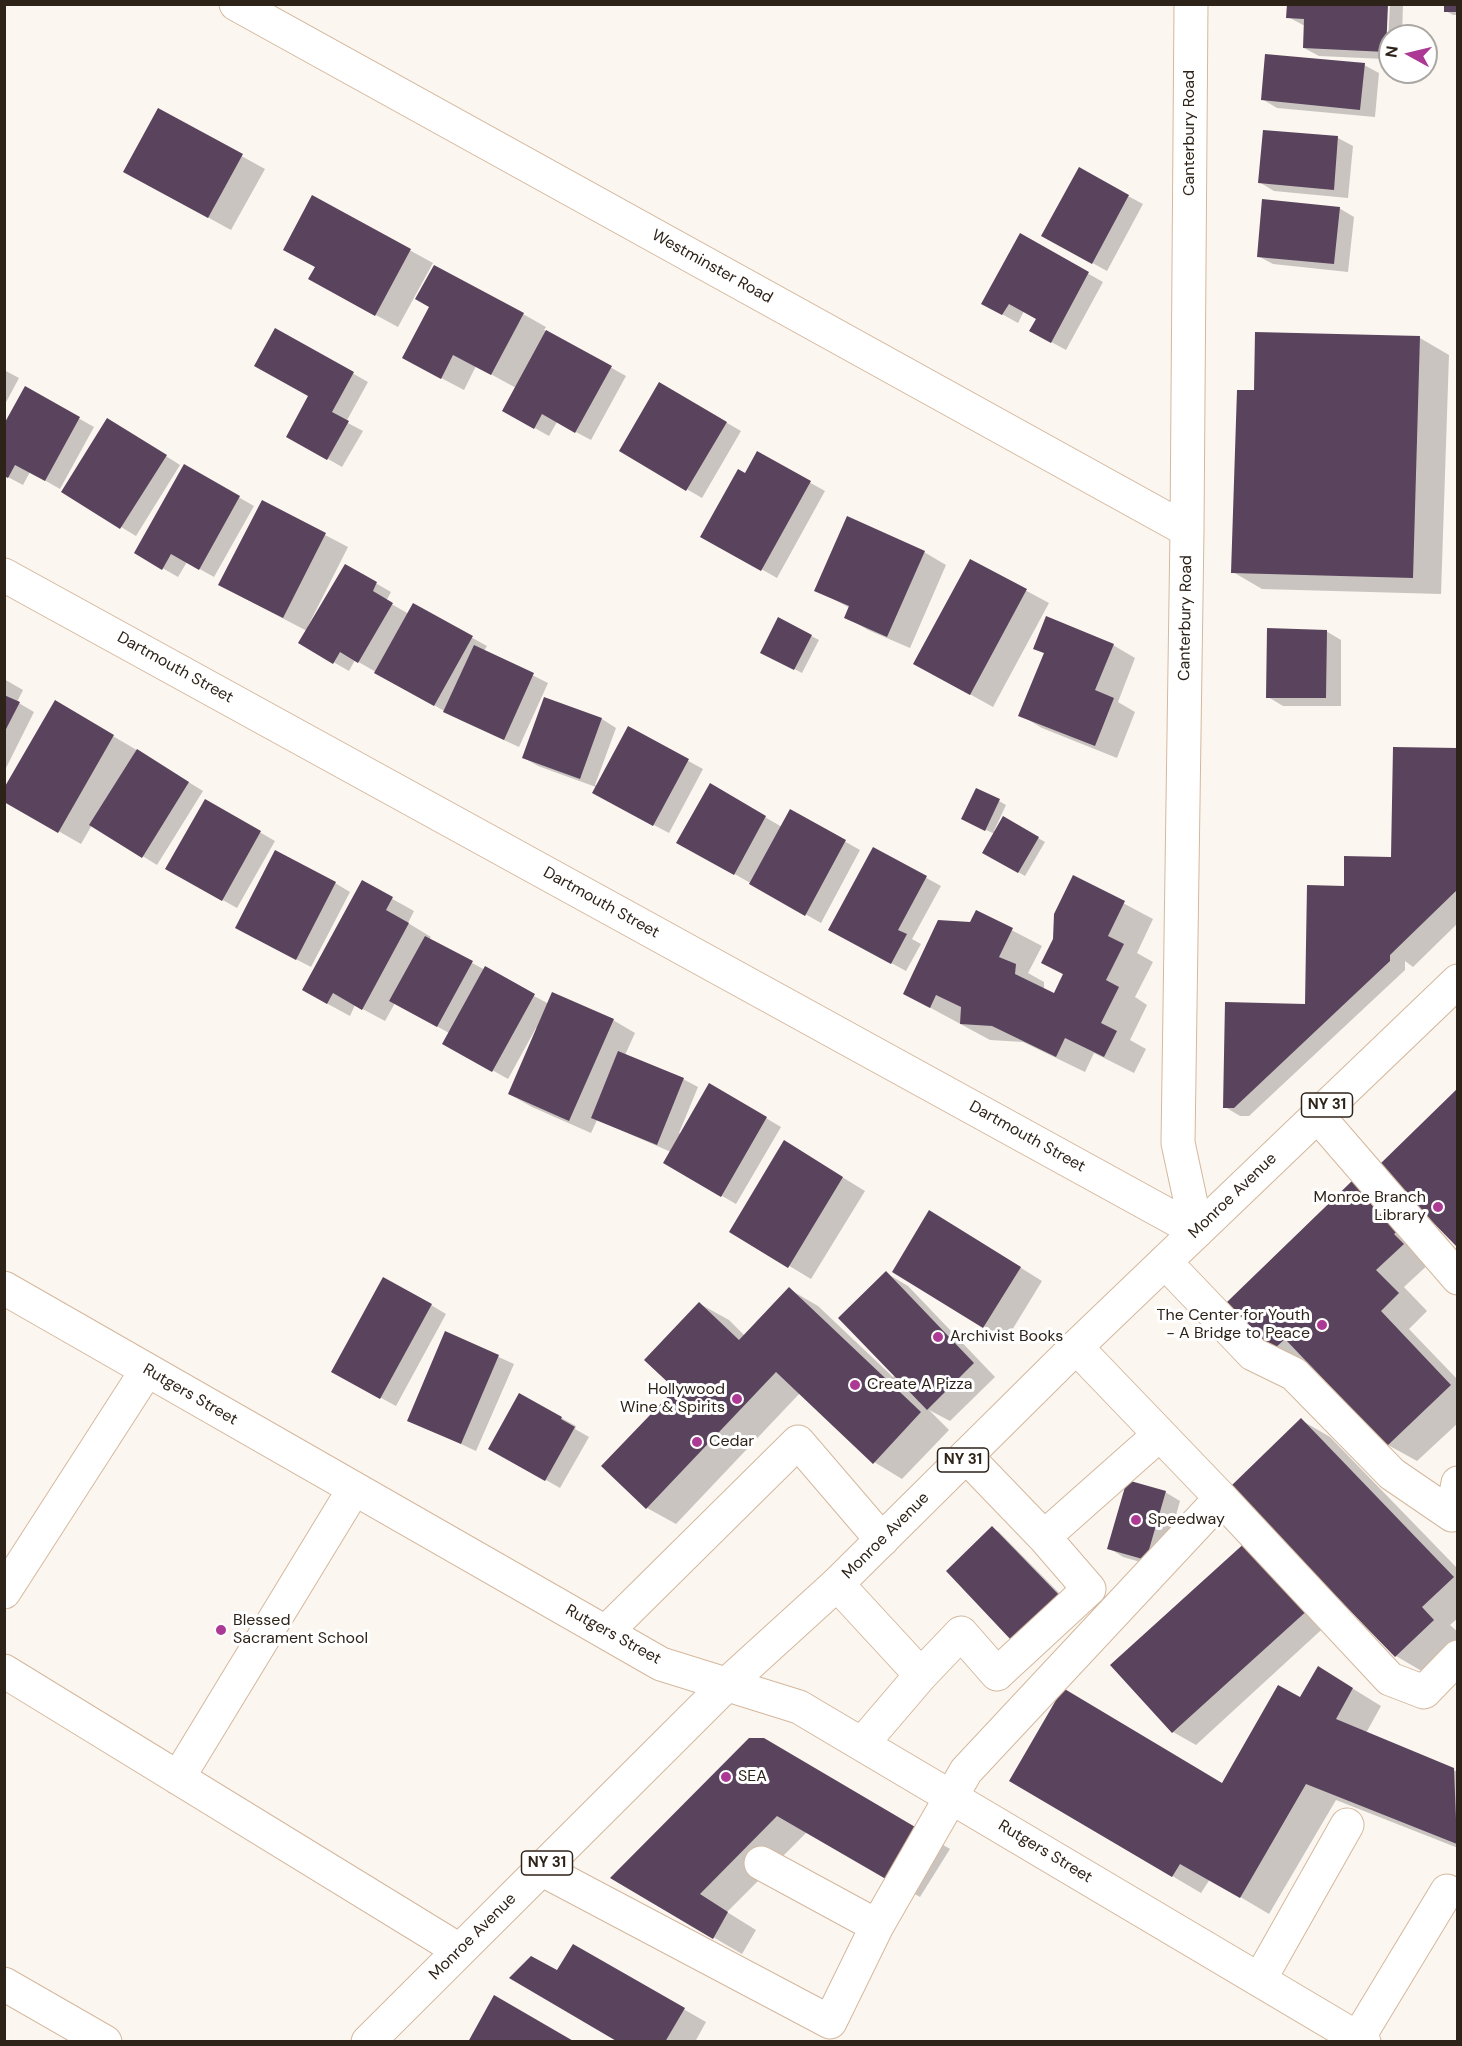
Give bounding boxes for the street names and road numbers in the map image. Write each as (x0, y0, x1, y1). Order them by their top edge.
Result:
street label: Canterbury Road (1180, 70, 1200, 196)
street label: Westminster Road (648, 226, 776, 308)
street label: Canterbury Road (1175, 555, 1197, 681)
street label: Dartmouth Street (114, 628, 236, 708)
street label: Dartmouth Street (540, 863, 662, 943)
road number: NY 31 (1302, 1093, 1352, 1117)
street label: Dartmouth Street (966, 1097, 1088, 1177)
street label: Monroe Avenue (1185, 1149, 1281, 1243)
street label: Rutgers Street (139, 1360, 241, 1430)
road number: NY 31 (938, 1448, 988, 1472)
street label: Monroe Avenue (839, 1489, 933, 1583)
street label: Rutgers Street (562, 1601, 664, 1669)
street label: Rutgers Street (995, 1816, 1095, 1888)
road number: NY 31 (522, 1851, 572, 1875)
street label: Monroe Avenue (426, 1890, 520, 1984)

